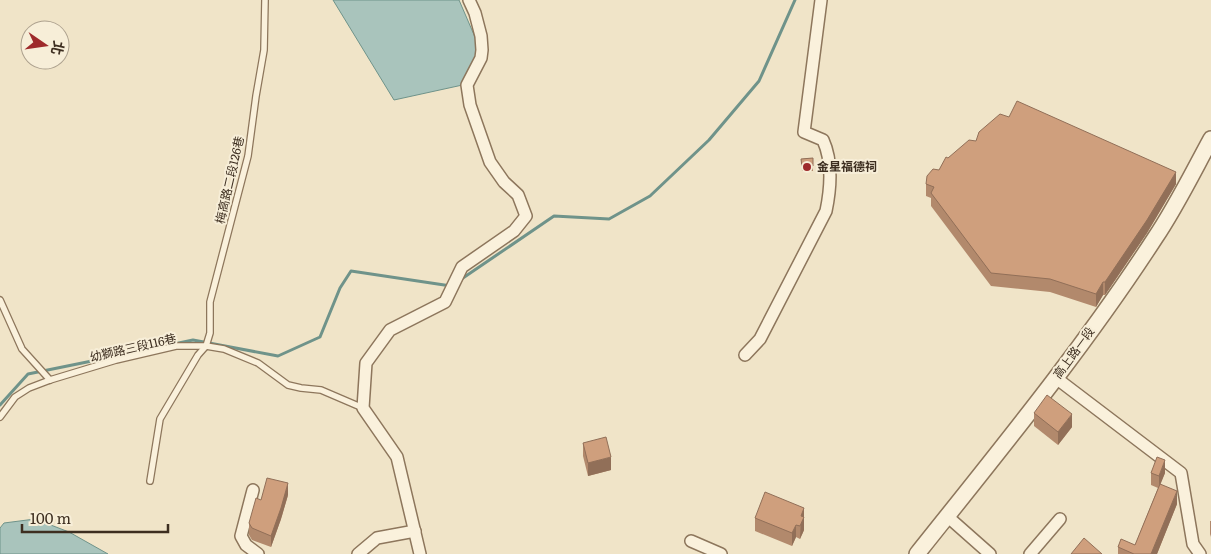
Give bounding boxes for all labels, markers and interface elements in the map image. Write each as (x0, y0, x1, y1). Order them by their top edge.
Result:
north arrow (20, 20, 70, 70)
text: 北 (47, 39, 70, 57)
street label: 梅高路二段126巷 (210, 134, 248, 225)
place label: 金星福德祠 (817, 157, 877, 175)
marker: 金星福德祠 (801, 161, 813, 173)
street label: 高上路一段 (1048, 323, 1098, 382)
street label: 幼獅路三段116巷 (88, 328, 178, 366)
scale bar (22, 502, 169, 534)
text: 100 m (30, 506, 71, 529)

